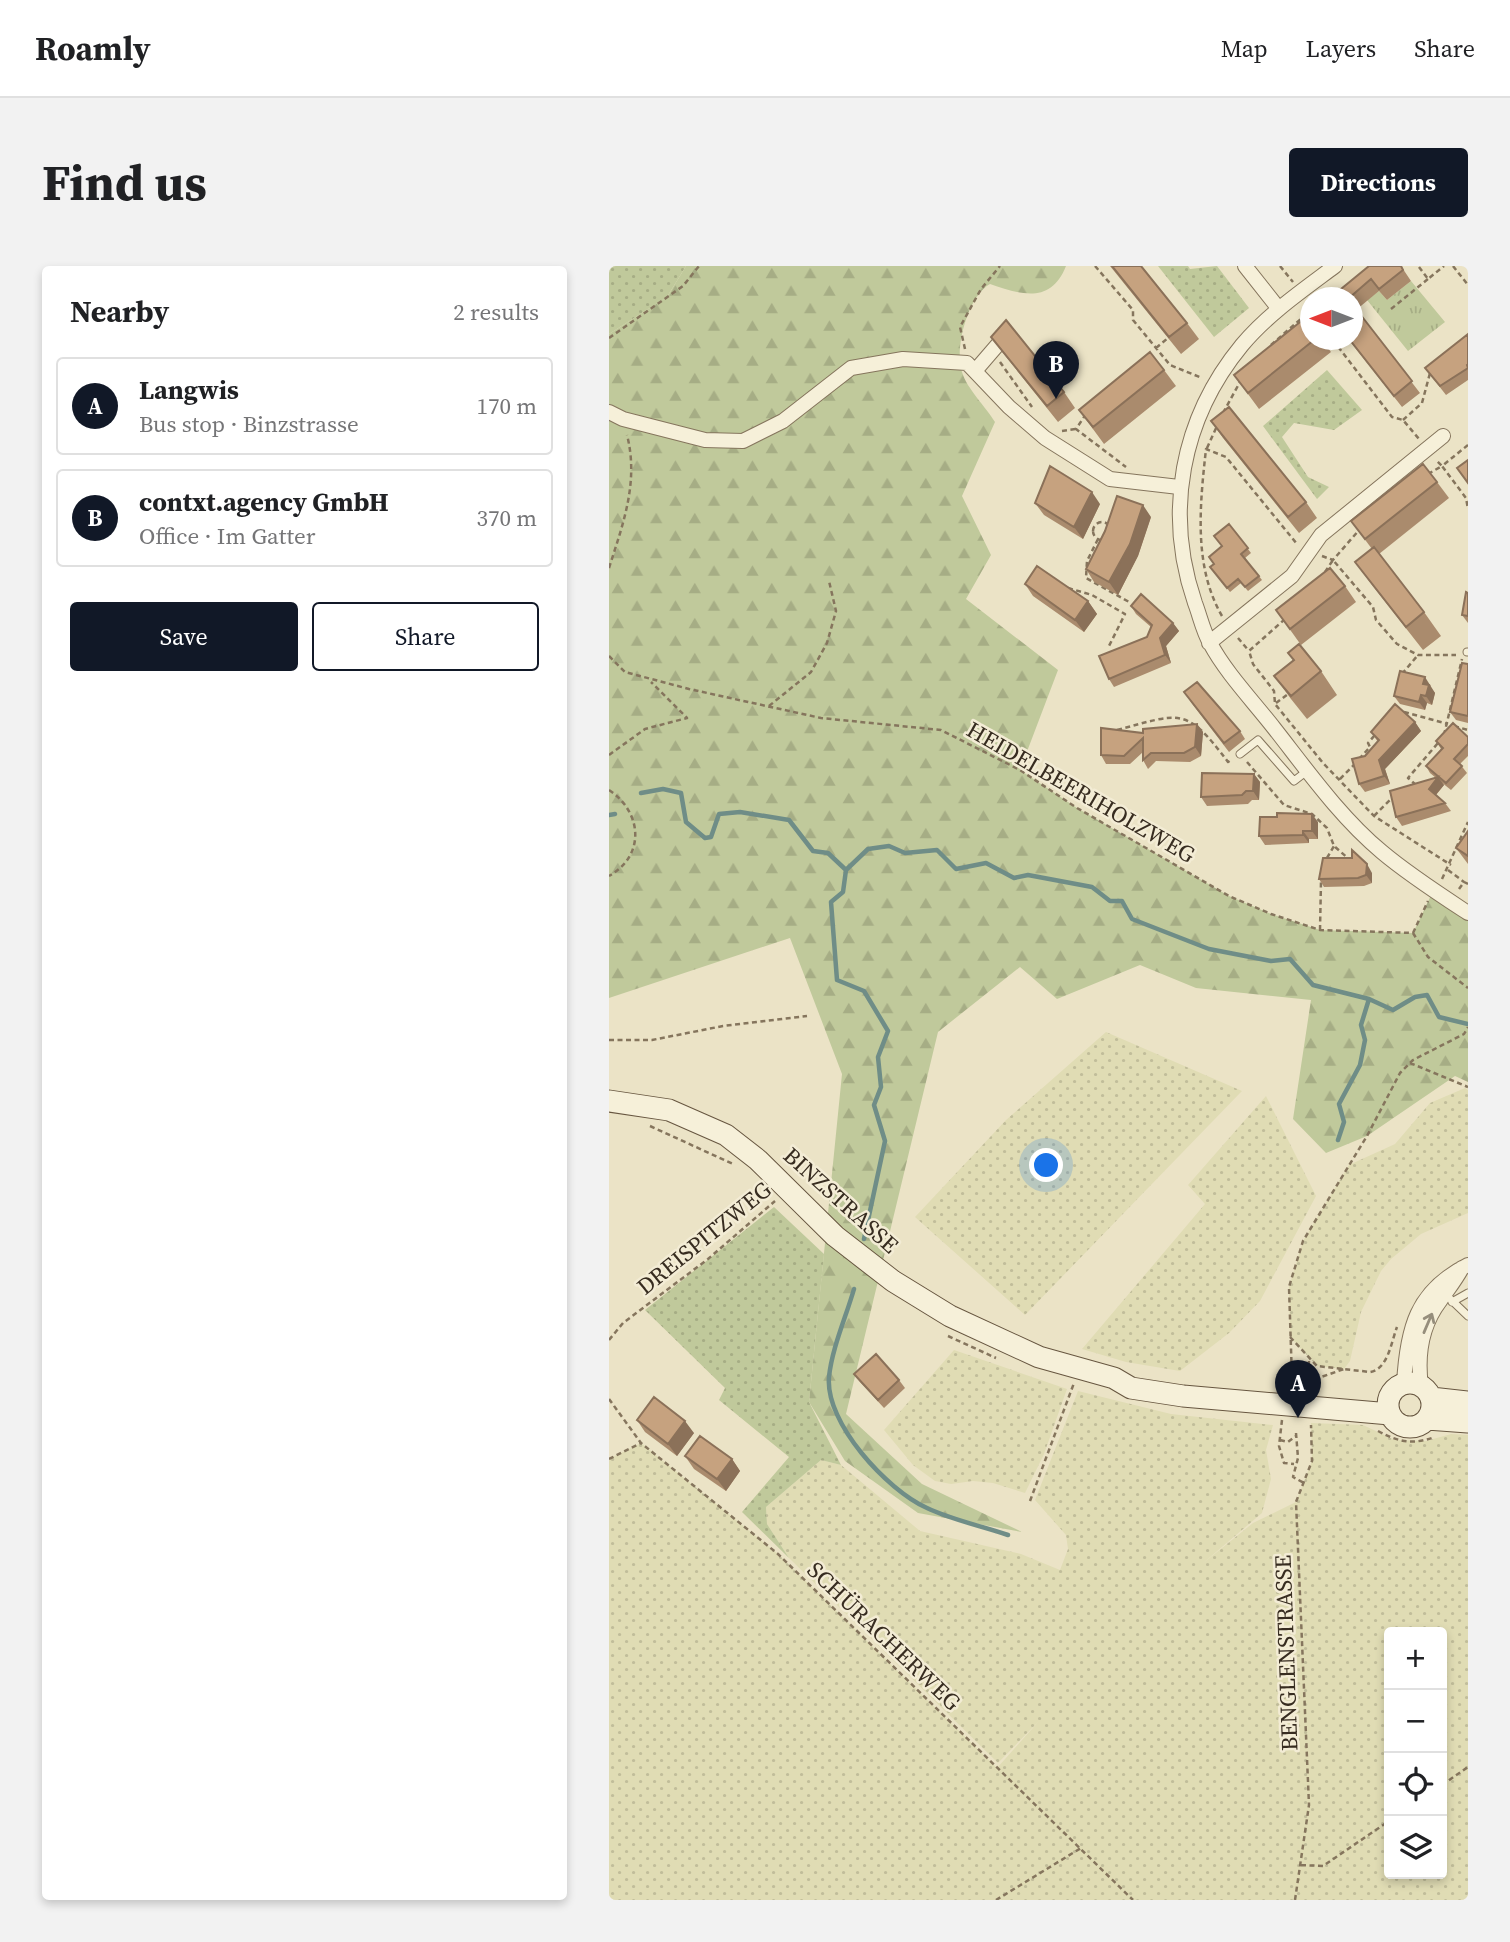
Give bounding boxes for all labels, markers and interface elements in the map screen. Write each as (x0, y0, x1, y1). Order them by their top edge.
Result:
text: Roamly (35, 26, 151, 71)
text: Map (1221, 32, 1268, 65)
text: Layers (1306, 32, 1376, 65)
text: Share (1414, 32, 1475, 65)
button: Directions (1289, 148, 1468, 217)
text: Find us (42, 149, 207, 216)
north arrow (1300, 287, 1363, 350)
text: Nearby (70, 291, 169, 332)
text: 2 results (453, 296, 539, 328)
pin: B (1033, 341, 1079, 399)
text: Langwis (139, 372, 239, 408)
text: A (87, 390, 103, 422)
text: 170 m (476, 390, 537, 422)
text: Bus stop · Binzstrasse (139, 408, 359, 440)
text: contxt.agency GmbH (139, 484, 389, 520)
text: B (88, 502, 102, 534)
text: 370 m (476, 502, 537, 534)
text: Office · Im Gatter (139, 520, 315, 552)
button: Save (70, 602, 298, 671)
button: Share (312, 602, 539, 671)
street label: HEIDELBEERIHOLZWEG (961, 713, 1201, 871)
street label: BINZSTRASSE (776, 1140, 906, 1260)
your location (1029, 1148, 1063, 1182)
street label: DREISPITZWEG (630, 1174, 778, 1302)
one-way arrow (1422, 1313, 1435, 1334)
pin: A (1275, 1360, 1321, 1418)
street label: SCHÜRACHERWEG (800, 1554, 968, 1718)
street label: BENGLENSTRASSE (1267, 1554, 1305, 1752)
map controls (1384, 1627, 1447, 1879)
button: + (1384, 1627, 1447, 1690)
button: − (1384, 1690, 1447, 1753)
button: locate (1384, 1753, 1447, 1816)
button: layers (1384, 1816, 1447, 1879)

